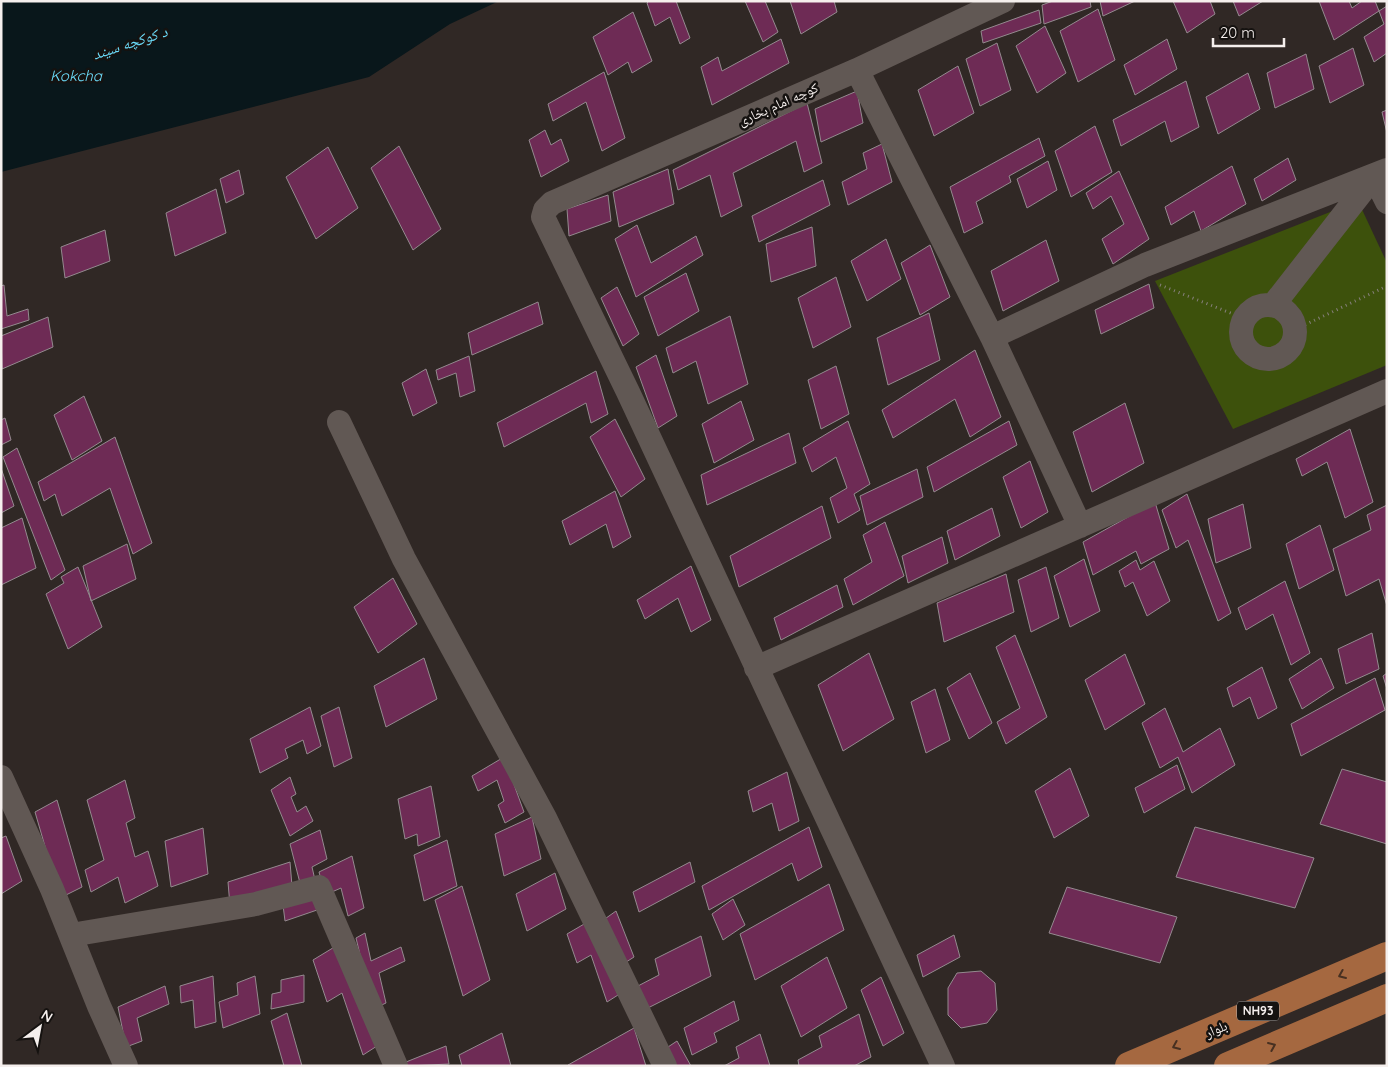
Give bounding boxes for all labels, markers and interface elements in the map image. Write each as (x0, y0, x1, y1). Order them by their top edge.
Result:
scale bar (1213, 15, 1284, 47)
water label: د کوکچه سیند (90, 21, 170, 64)
text: 20 m (1220, 23, 1255, 42)
water label: Kokcha (50, 66, 103, 85)
street label: کوچه امام بخاری (735, 78, 822, 131)
one-way arrow (1338, 969, 1347, 980)
road number: NH93 (1237, 1001, 1279, 1020)
north arrow (15, 1002, 65, 1052)
text: N (38, 1006, 56, 1026)
street label: بلوار (1201, 1016, 1230, 1042)
one-way arrow (1172, 1039, 1181, 1050)
one-way arrow (1268, 1042, 1276, 1052)

